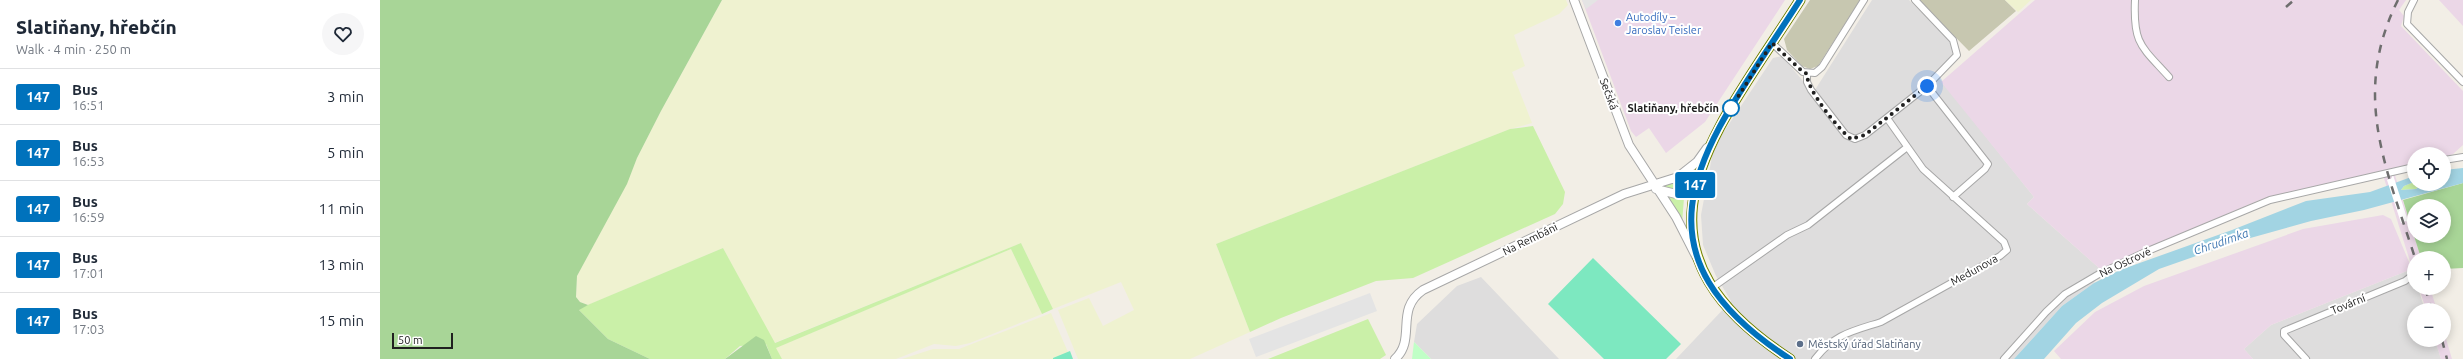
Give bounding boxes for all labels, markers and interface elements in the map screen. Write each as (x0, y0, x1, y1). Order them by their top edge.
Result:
place label: Autodíly – Jaroslav Teisler (1626, 11, 1702, 36)
button: heart (322, 13, 364, 55)
text: Slatiňany, hřebčín (16, 16, 177, 38)
marker: Autodíly – Jaroslav Teisler (1613, 18, 1623, 28)
text: Walk · 4 min · 250 m (16, 42, 131, 56)
street label: Sečská (1598, 76, 1620, 112)
your location (1917, 76, 1937, 96)
text: Bus (72, 81, 98, 98)
text: 3 min (327, 88, 364, 105)
text: 147 (26, 89, 50, 105)
text: 16:51 (72, 98, 105, 112)
marker: Slatiňany, hřebčín (1722, 99, 1740, 117)
place label: Slatiňany, hřebčín (1627, 102, 1719, 114)
text: Bus (72, 137, 98, 154)
text: 5 min (327, 144, 364, 161)
text: 147 (26, 145, 50, 161)
map controls (2407, 147, 2451, 347)
button: locate (2407, 147, 2451, 191)
text: 16:53 (72, 154, 105, 168)
line badge: 147 (1672, 172, 1718, 198)
text: 147 (1683, 177, 1707, 193)
text: Bus (72, 193, 98, 210)
button: layers (2407, 199, 2451, 243)
text: 11 min (318, 200, 364, 217)
text: 147 (26, 201, 50, 217)
text: 16:59 (72, 210, 105, 224)
street label: Na Rembáni (1501, 221, 1559, 257)
water label: Chrudimka (2192, 226, 2251, 257)
street label: Na Ostrově (2097, 245, 2153, 279)
text: Bus (72, 249, 98, 266)
button: + (2407, 251, 2451, 295)
street label: Medunova (1948, 252, 2000, 288)
text: 13 min (318, 256, 364, 273)
text: 147 (26, 257, 50, 273)
text: 17:01 (72, 266, 105, 280)
street label: Tovární (2329, 292, 2367, 316)
button: − (2407, 303, 2451, 347)
text: Bus (72, 305, 98, 322)
text: 15 min (318, 312, 364, 329)
text: 147 (26, 313, 50, 329)
text: 17:03 (72, 322, 105, 336)
scale bar (392, 331, 453, 350)
text: 50 m (398, 334, 422, 346)
place label: Městský úřad Slatiňany (1808, 338, 1921, 350)
marker: Městský úřad Slatiňany (1795, 339, 1805, 349)

